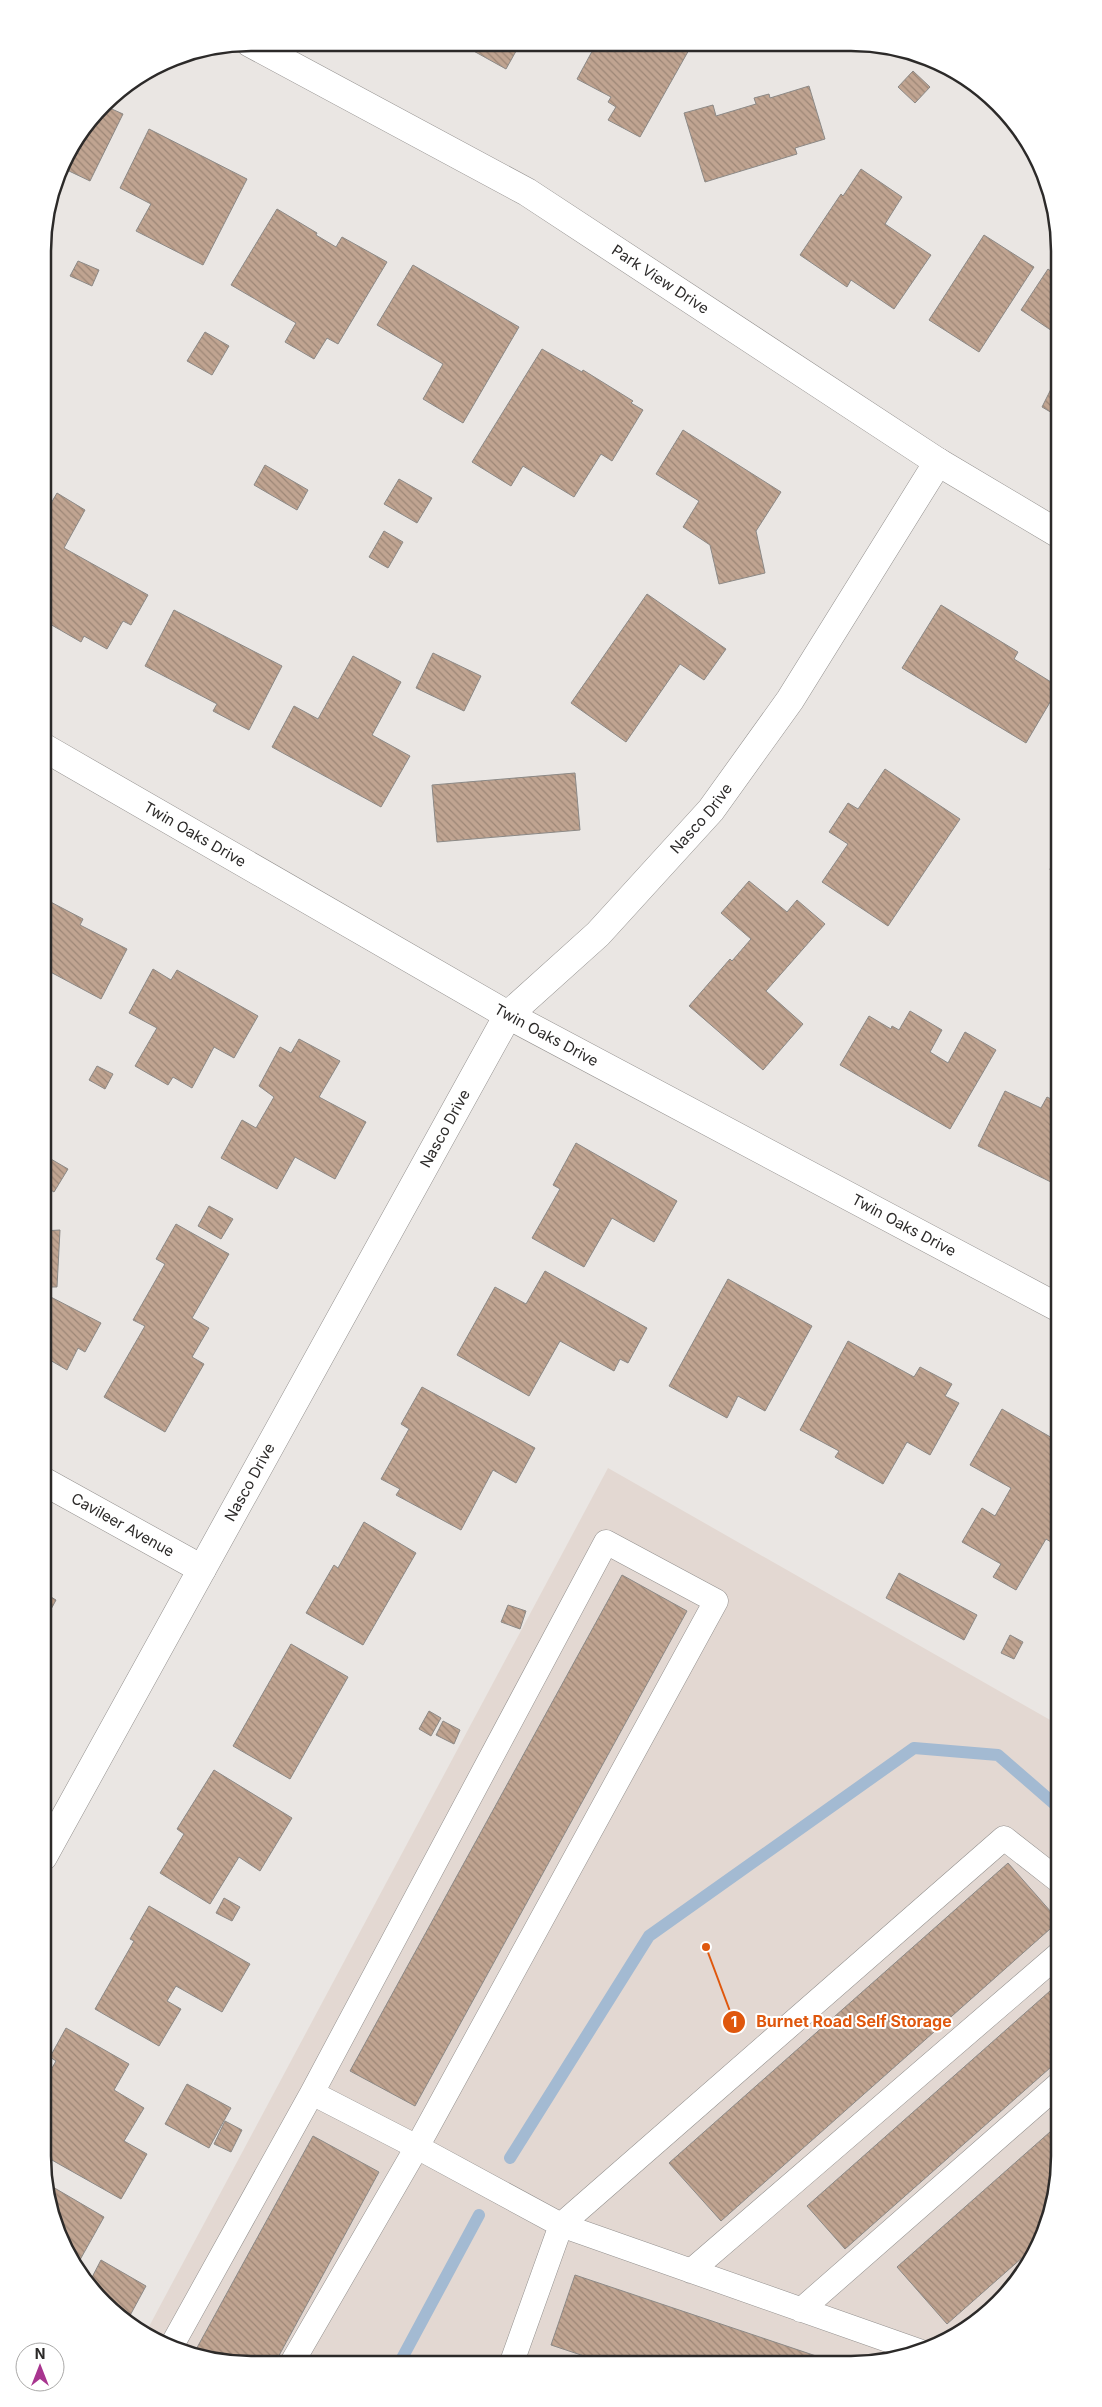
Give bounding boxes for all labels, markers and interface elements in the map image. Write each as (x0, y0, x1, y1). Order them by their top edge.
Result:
street label: Park View Drive (608, 240, 713, 318)
street label: Nasco Drive (666, 779, 736, 858)
street label: Twin Oaks Drive (140, 797, 250, 871)
street label: Twin Oaks Drive (491, 999, 602, 1070)
street label: Nasco Drive (416, 1086, 474, 1171)
street label: Twin Oaks Drive (849, 1190, 959, 1260)
street label: Nasco Drive (220, 1440, 279, 1525)
street label: Cavileer Avenue (68, 1488, 178, 1561)
callout: Burnet Road Self Storage (722, 2006, 962, 2037)
text: Burnet Road Self Storage (756, 2011, 952, 2031)
text: 1 (731, 2012, 737, 2031)
north arrow (15, 2342, 65, 2392)
text: N (35, 2345, 45, 2362)

